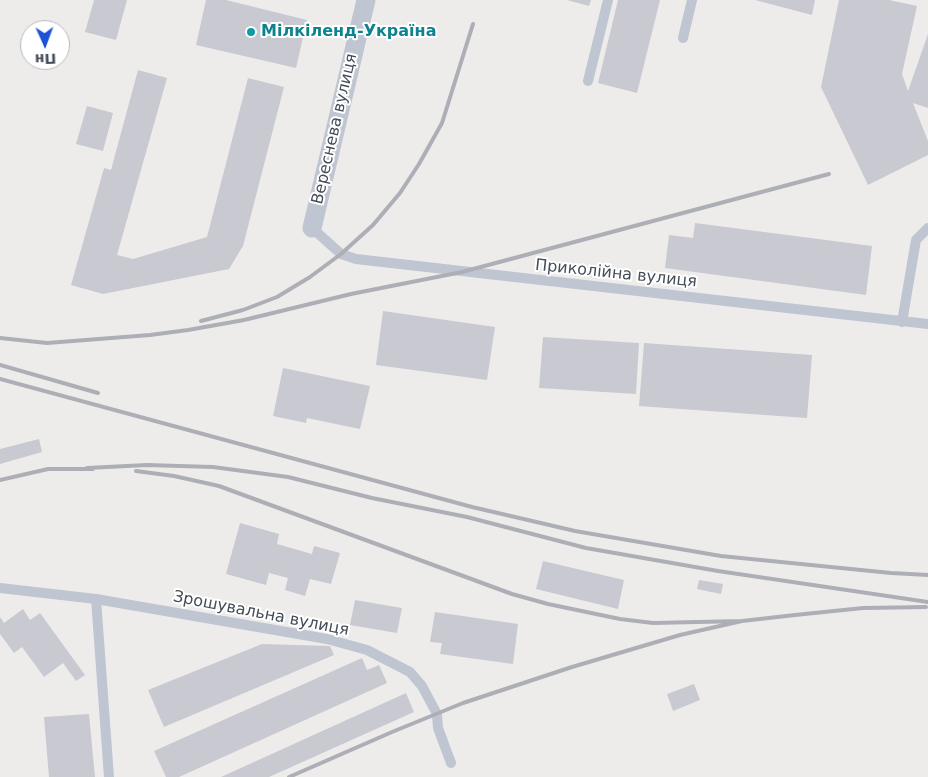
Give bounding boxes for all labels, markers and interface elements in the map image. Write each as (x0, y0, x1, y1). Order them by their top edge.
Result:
north arrow (20, 20, 70, 70)
place label: Мілкіленд-Україна (261, 22, 436, 42)
marker: Мілкіленд-Україна (245, 26, 257, 38)
text: Пн (35, 51, 56, 67)
street label: Вереснева вулиця (308, 52, 362, 206)
street label: Приколійна вулиця (534, 256, 698, 292)
street label: Зрошувальна вулиця (172, 588, 350, 640)

